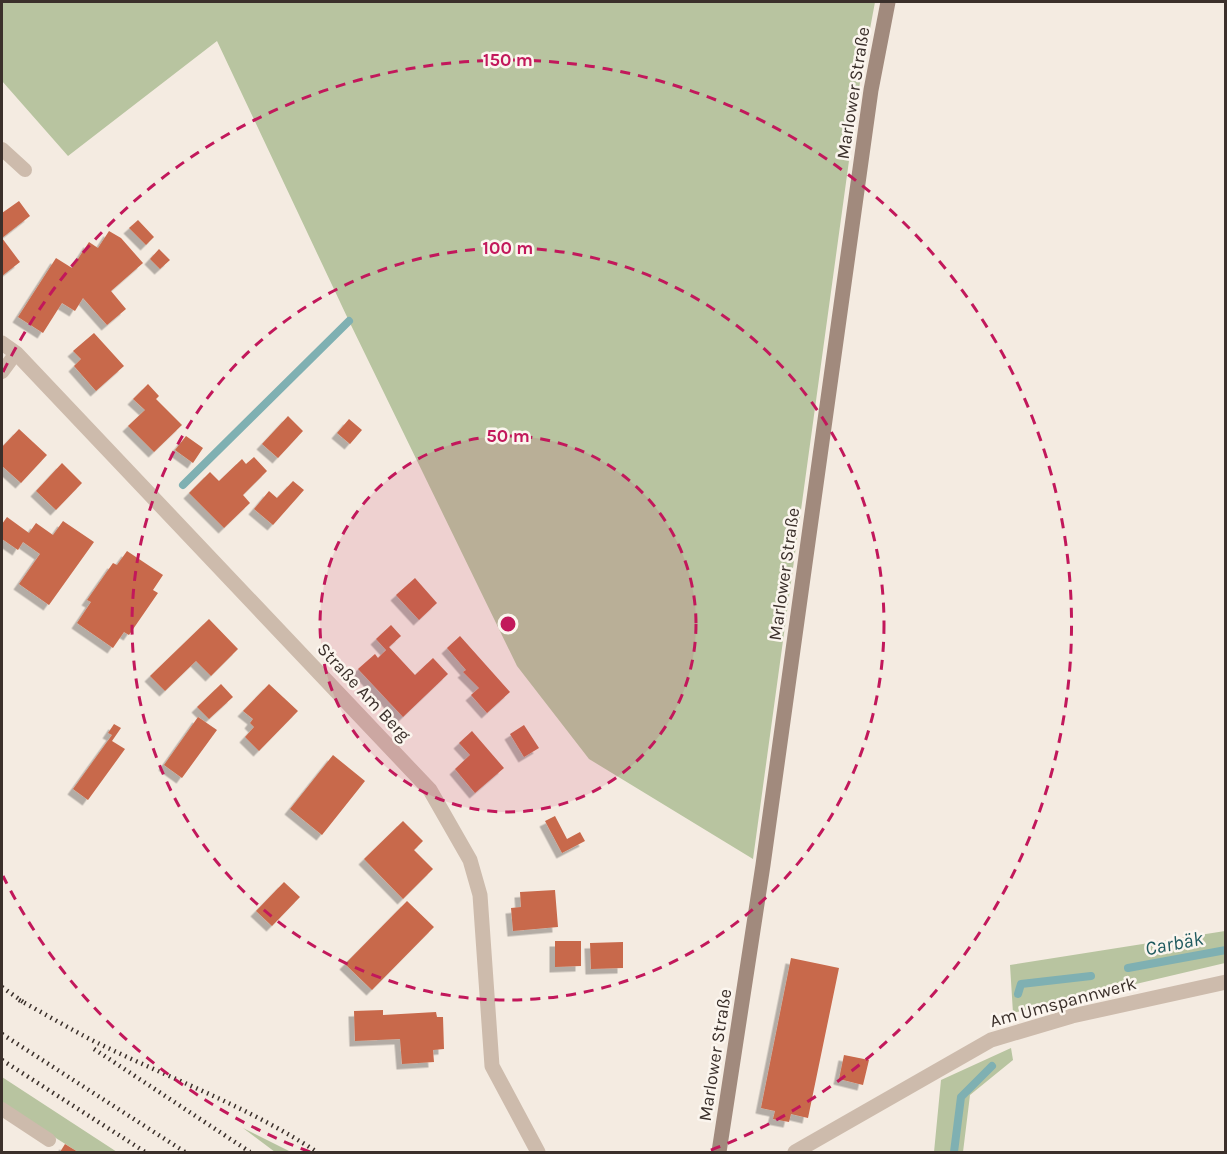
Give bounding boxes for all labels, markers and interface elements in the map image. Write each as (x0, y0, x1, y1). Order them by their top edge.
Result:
street label: Marlower Straße (832, 25, 874, 161)
text: 150 m (483, 49, 533, 71)
text: 100 m (483, 237, 533, 259)
text: 50 m (486, 425, 530, 447)
street label: Marlower Straße (764, 506, 804, 642)
centre of rings (498, 614, 518, 634)
street label: Straße Am Berg (313, 638, 415, 746)
water label: Carbäk (1143, 926, 1206, 960)
street label: Am Umspannwerk (987, 972, 1139, 1032)
street label: Marlower Straße (694, 987, 736, 1123)

